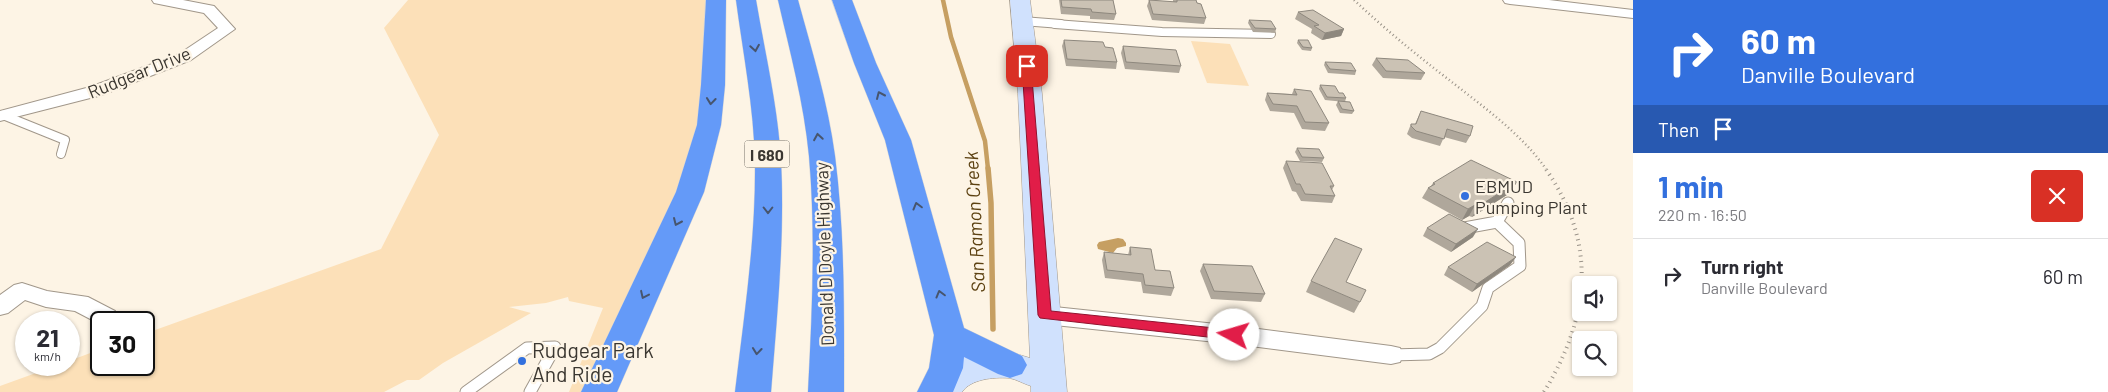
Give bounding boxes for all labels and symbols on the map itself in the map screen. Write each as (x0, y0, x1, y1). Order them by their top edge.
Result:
street label: Rudgear Drive (84, 41, 194, 103)
one-way arrow (749, 44, 759, 52)
pin (1006, 45, 1048, 87)
one-way arrow (875, 91, 886, 100)
one-way arrow (706, 97, 717, 105)
one-way arrow (814, 133, 824, 142)
road number: I 680 (744, 140, 790, 168)
water label: San Ramon Creek (959, 150, 989, 293)
street label: Donald D Doyle Highway (810, 162, 838, 346)
place label: EBMUD Pumping Plant (1475, 175, 1588, 218)
marker: EBMUD Pumping Plant (1459, 190, 1471, 202)
one-way arrow (912, 203, 922, 211)
one-way arrow (763, 206, 773, 214)
one-way arrow (673, 217, 684, 226)
one-way arrow (640, 290, 650, 299)
one-way arrow (935, 291, 945, 299)
position arrow (1207, 308, 1259, 360)
speed limit sign: 30 (90, 311, 155, 376)
place label: Rudgear Park And Ride (532, 337, 654, 386)
one-way arrow (752, 347, 763, 355)
marker: Rudgear Park And Ride (516, 355, 528, 367)

